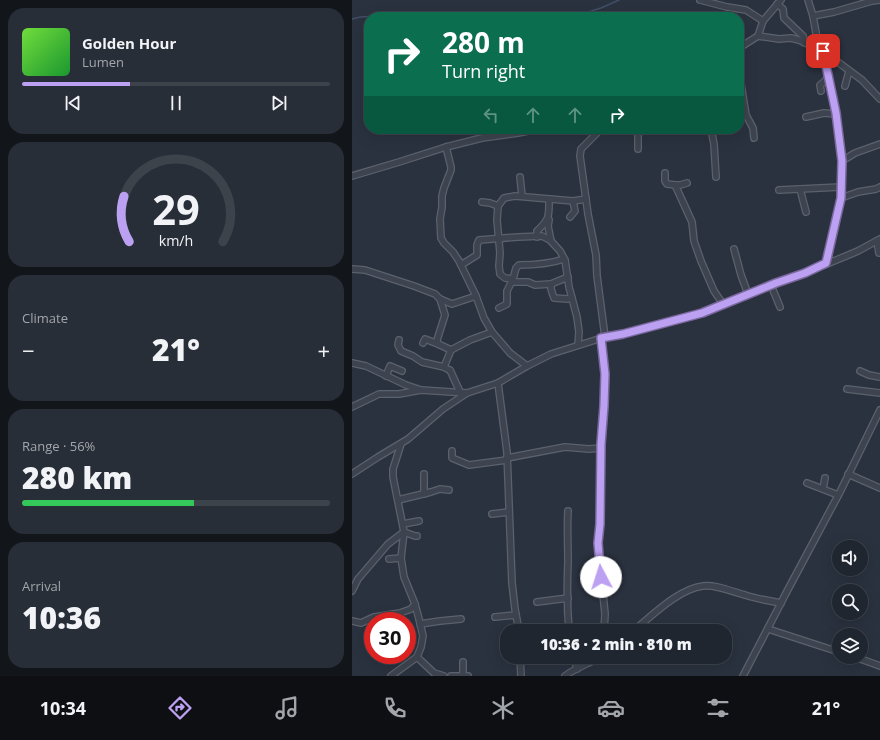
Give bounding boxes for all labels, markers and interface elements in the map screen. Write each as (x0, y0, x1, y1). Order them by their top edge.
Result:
text: 280 m (442, 23, 525, 61)
icon: right (376, 28, 428, 80)
text: Golden Hour (82, 33, 176, 53)
pin (806, 34, 840, 68)
icon: arrive (812, 40, 834, 62)
text: Lumen (82, 53, 124, 71)
text: Turn right (442, 59, 525, 83)
icon: previous (62, 92, 84, 114)
icon: pause (165, 92, 187, 114)
icon: next (268, 92, 290, 114)
icon: left (480, 104, 502, 126)
icon: ahead (522, 104, 544, 126)
icon: ahead (564, 104, 586, 126)
icon: right (606, 104, 628, 126)
text: 29 (152, 181, 200, 237)
text: km/h (159, 231, 193, 250)
text: Climate (22, 309, 68, 327)
text: 21° (152, 329, 200, 370)
text: − (22, 335, 35, 365)
text: + (317, 335, 330, 365)
text: Range · 56% (22, 437, 95, 455)
text: 280 km (22, 457, 132, 498)
map controls (832, 540, 868, 664)
button: sound (832, 540, 868, 576)
position arrow (580, 556, 622, 598)
text: Arrival (22, 577, 61, 595)
button: search (832, 584, 868, 620)
text: 10:36 (22, 597, 101, 638)
speed limit sign: 30 (364, 612, 416, 664)
button: layers (832, 628, 868, 664)
text: 10:36 · 2 min · 810 m (540, 634, 692, 654)
icon: directions (166, 694, 194, 722)
icon: music (273, 694, 301, 722)
icon: phone (381, 694, 409, 722)
icon: climate (489, 694, 517, 722)
icon: car (597, 694, 625, 722)
icon: filters (704, 694, 732, 722)
text: 10:34 (40, 696, 86, 720)
text: 21° (812, 696, 840, 720)

